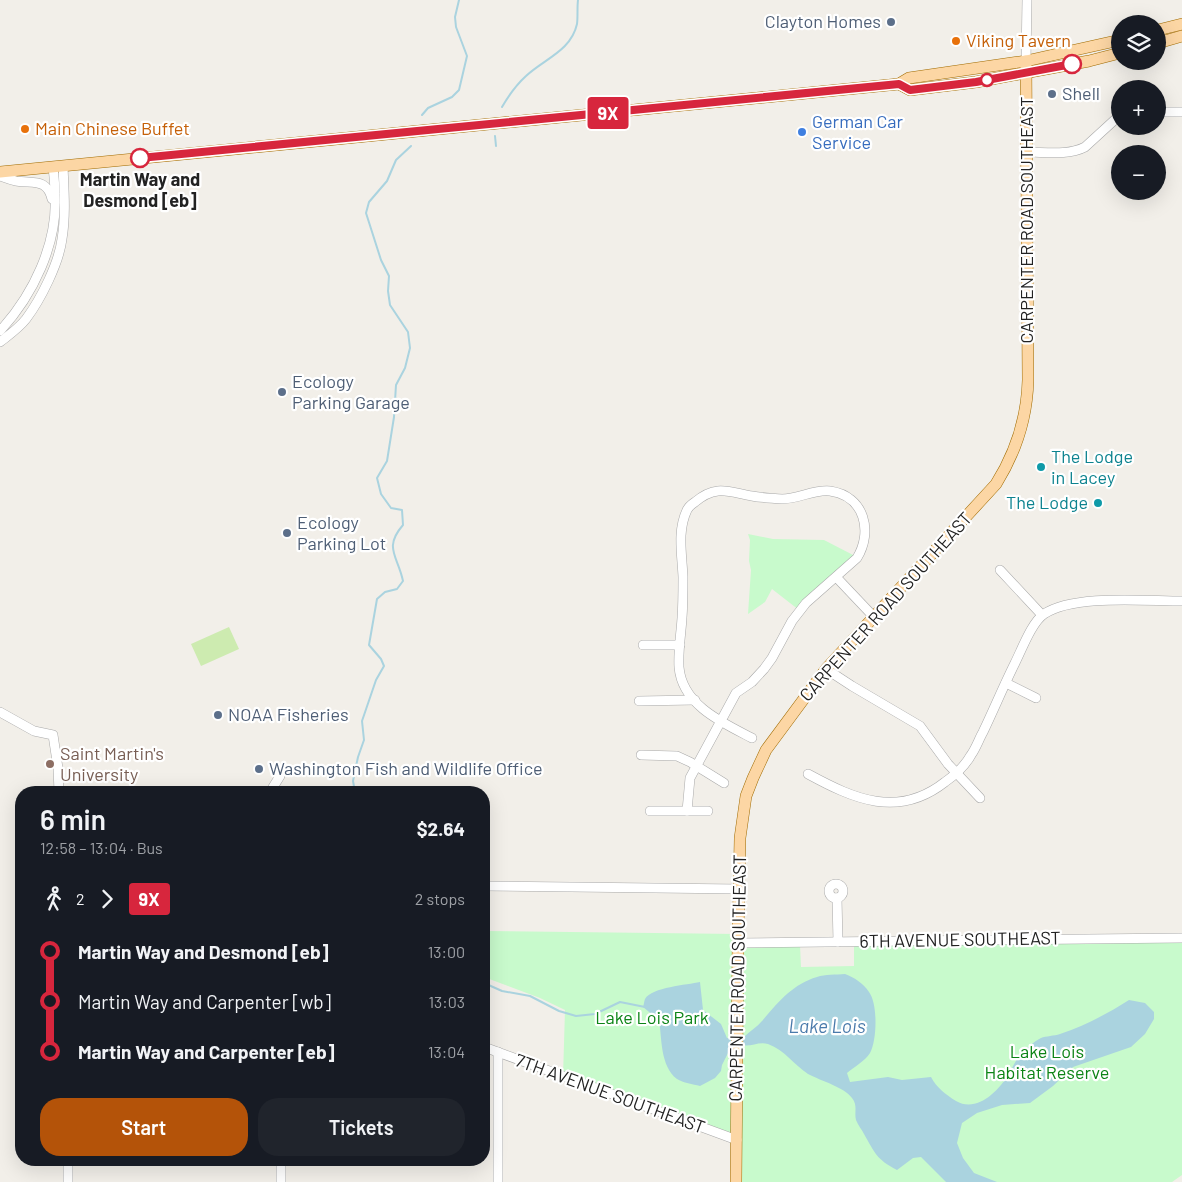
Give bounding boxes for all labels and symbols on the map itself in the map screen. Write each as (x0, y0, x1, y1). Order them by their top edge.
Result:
place label: Clayton Homes (765, 10, 881, 32)
marker: Clayton Homes (885, 16, 897, 28)
place label: Viking Tavern (966, 29, 1071, 51)
marker: Viking Tavern (950, 35, 962, 47)
unlabelled marker (1062, 54, 1082, 74)
unlabelled marker (980, 73, 994, 87)
place label: Shell (1062, 82, 1100, 104)
marker: Shell (1046, 88, 1058, 100)
street label: CARPENTER ROAD SOUTHEAST (1015, 96, 1037, 344)
line badge: 9X (586, 97, 630, 129)
place label: German Car Service (812, 110, 904, 153)
place label: Main Chinese Buffet (35, 117, 190, 139)
marker: Main Chinese Buffet (19, 123, 31, 135)
marker: German Car Service (796, 126, 808, 138)
marker: Martin Way and Desmond [eb] (130, 148, 150, 168)
place label: Martin Way and Desmond [eb] (80, 168, 200, 211)
place label: Ecology Parking Garage (292, 370, 410, 413)
marker: Ecology Parking Garage (276, 386, 288, 398)
place label: The Lodge in Lacey (1051, 445, 1133, 488)
marker: The Lodge in Lacey (1035, 461, 1047, 473)
place label: The Lodge (1006, 491, 1088, 513)
marker: The Lodge (1092, 497, 1104, 509)
street label: CARPENTER ROAD SOUTHEAST (794, 507, 976, 706)
place label: Ecology Parking Lot (297, 511, 386, 554)
marker: Ecology Parking Lot (281, 527, 293, 539)
place label: NOAA Fisheries (228, 703, 349, 725)
marker: NOAA Fisheries (212, 709, 224, 721)
place label: Saint Martin's University (60, 742, 164, 785)
place label: Washington Fish and Wildlife Office (269, 757, 543, 779)
marker: Saint Martin's University (44, 758, 56, 770)
marker: Washington Fish and Wildlife Office (253, 763, 265, 775)
street label: CARPENTER ROAD SOUTHEAST (724, 854, 750, 1102)
street label: 6TH AVENUE SOUTHEAST (859, 926, 1061, 952)
park label: Lake Lois Park (595, 1006, 709, 1028)
water label: Lake Lois (788, 1014, 866, 1037)
park label: Lake Lois Habitat Reserve (985, 1040, 1109, 1083)
street label: 7TH AVENUE SOUTHEAST (512, 1048, 708, 1138)

